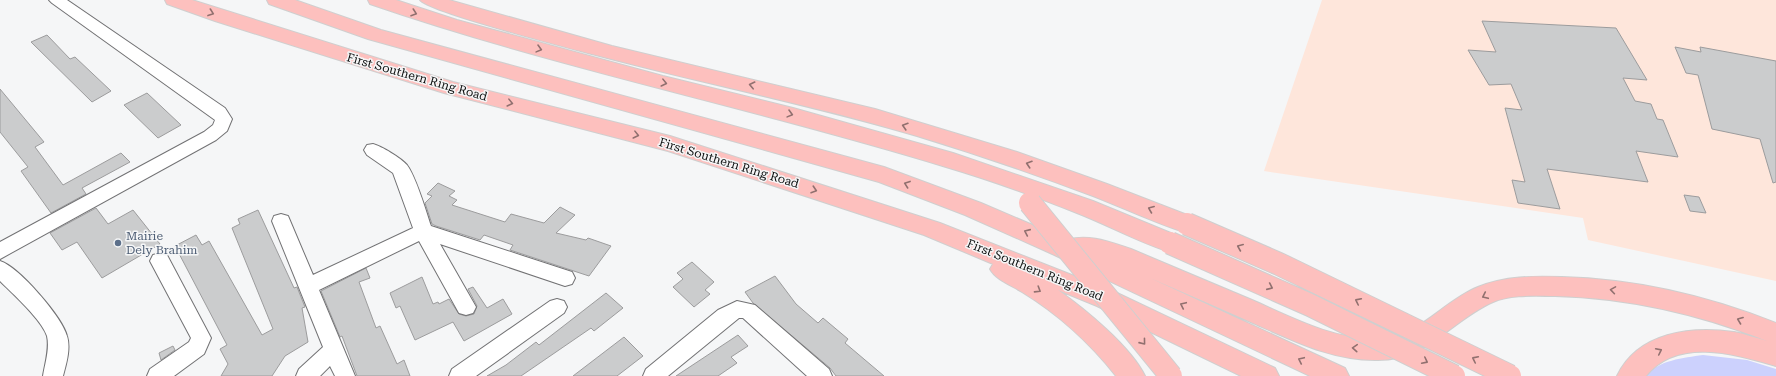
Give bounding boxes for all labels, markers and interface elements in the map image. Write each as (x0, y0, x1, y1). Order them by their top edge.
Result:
one-way arrow (410, 8, 417, 17)
one-way arrow (207, 9, 214, 17)
one-way arrow (535, 44, 542, 53)
street label: First Southern Ring Road (345, 50, 489, 104)
one-way arrow (661, 78, 668, 87)
one-way arrow (749, 81, 756, 90)
one-way arrow (506, 98, 513, 107)
one-way arrow (787, 110, 794, 118)
one-way arrow (901, 122, 908, 131)
one-way arrow (633, 131, 639, 139)
street label: First Southern Ring Road (657, 135, 801, 191)
one-way arrow (1026, 161, 1033, 169)
one-way arrow (903, 180, 910, 188)
one-way arrow (810, 185, 817, 194)
one-way arrow (1147, 206, 1154, 214)
place label: Mairie Dely Brahim (126, 229, 198, 257)
one-way arrow (1024, 229, 1032, 237)
street label: First Southern Ring Road (965, 236, 1105, 304)
marker: Mairie Dely Brahim (113, 238, 123, 248)
one-way arrow (1237, 244, 1245, 252)
one-way arrow (1266, 282, 1273, 290)
one-way arrow (1034, 285, 1041, 292)
one-way arrow (1610, 286, 1616, 295)
one-way arrow (1481, 291, 1489, 299)
one-way arrow (1355, 298, 1363, 306)
one-way arrow (1180, 302, 1188, 310)
one-way arrow (1736, 316, 1743, 324)
one-way arrow (1139, 337, 1146, 344)
one-way arrow (1352, 343, 1358, 352)
one-way arrow (1654, 348, 1662, 356)
one-way arrow (1298, 356, 1305, 364)
one-way arrow (1421, 356, 1428, 364)
one-way arrow (1472, 356, 1479, 364)

